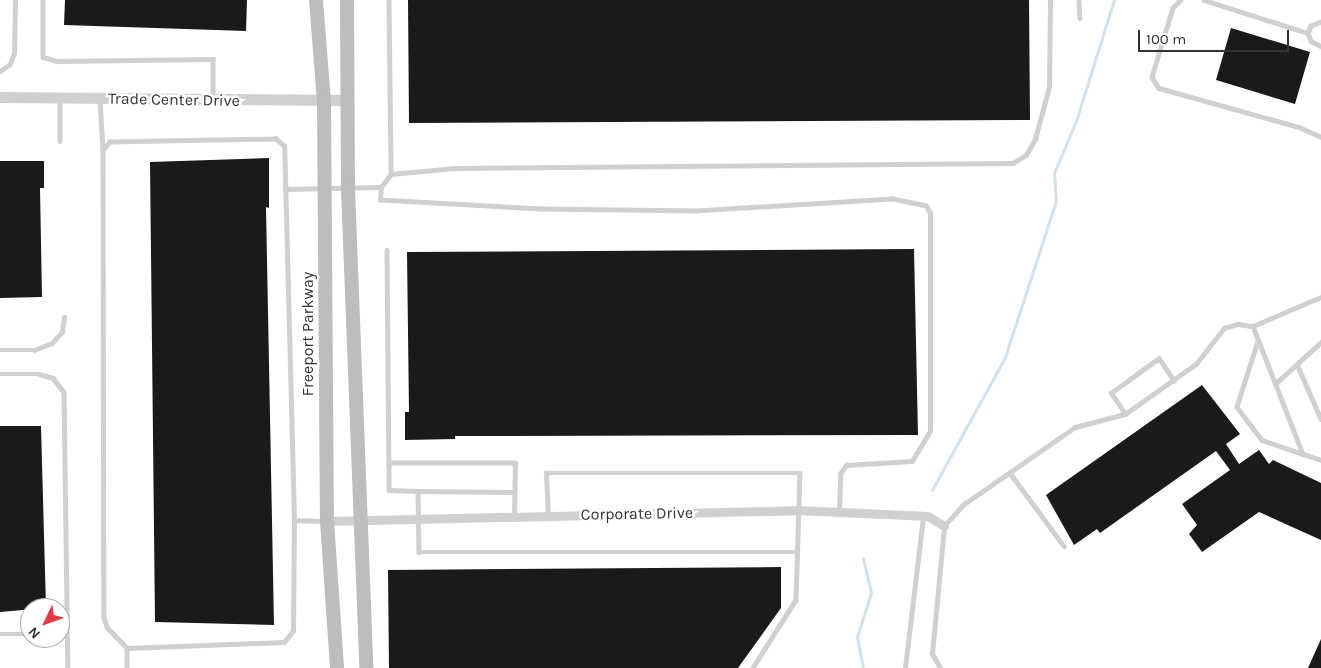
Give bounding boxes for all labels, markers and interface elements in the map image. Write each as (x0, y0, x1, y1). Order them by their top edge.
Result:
scale bar (1141, 20, 1292, 52)
text: 100 m (1146, 30, 1186, 48)
street label: Trade Center Drive (108, 89, 240, 111)
street label: Freeport Parkway (298, 272, 318, 396)
street label: Corporate Drive (581, 503, 693, 525)
north arrow (20, 598, 70, 648)
text: N (25, 623, 44, 642)

